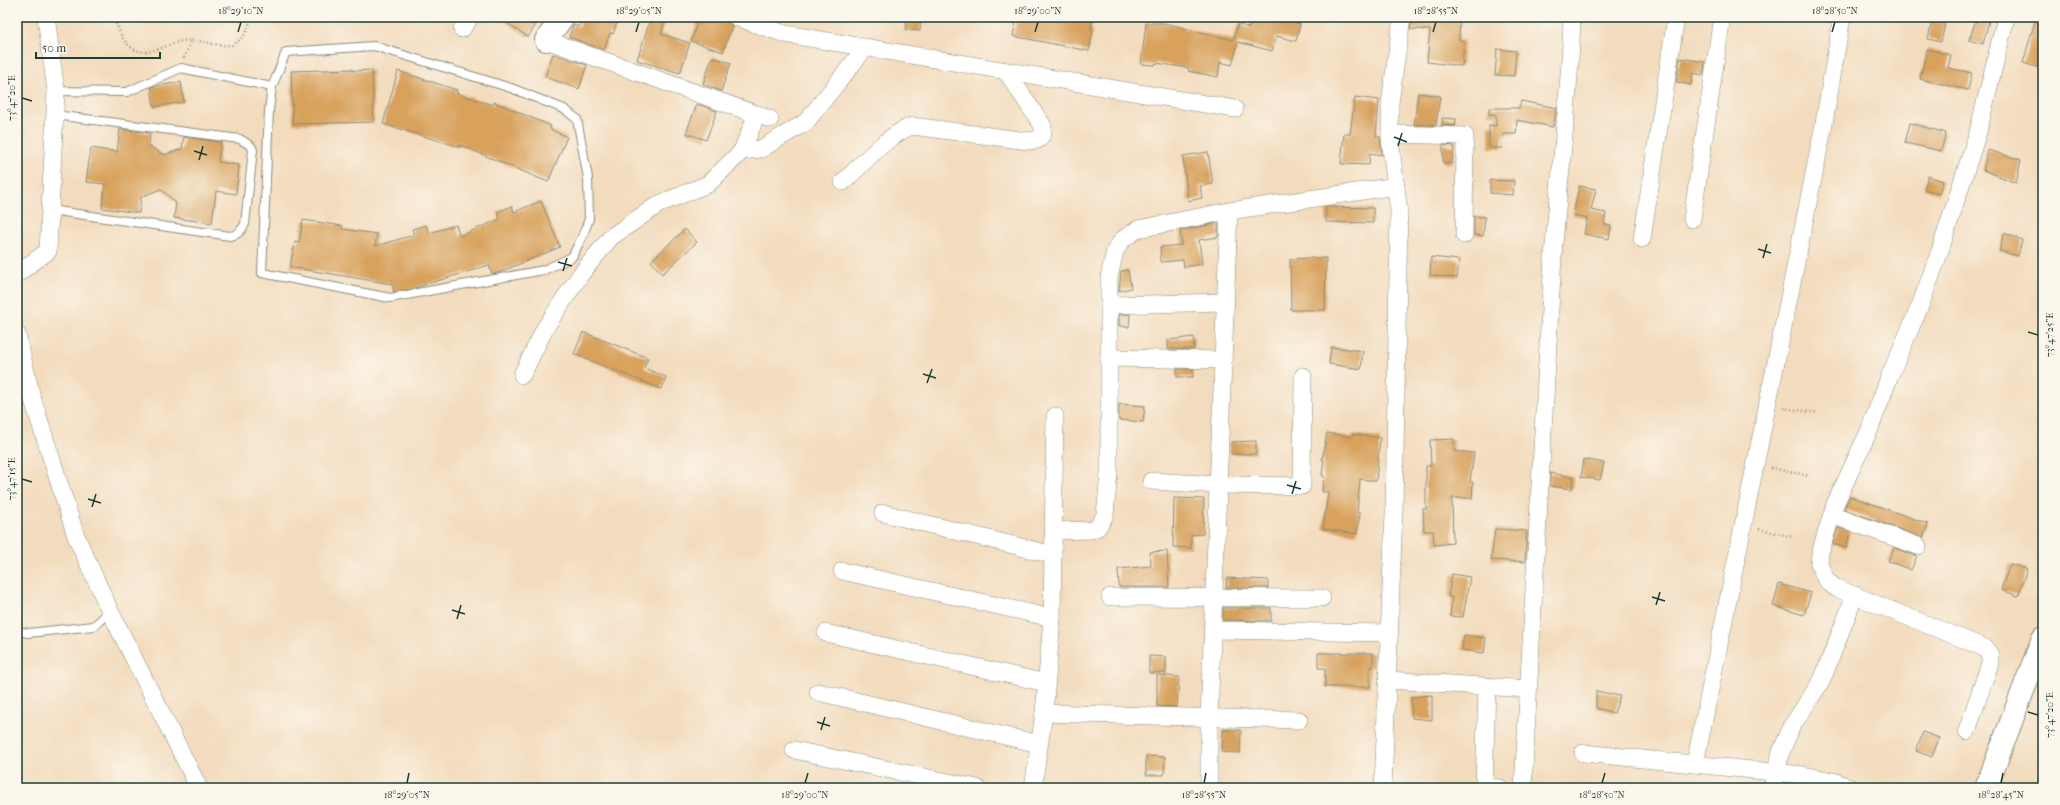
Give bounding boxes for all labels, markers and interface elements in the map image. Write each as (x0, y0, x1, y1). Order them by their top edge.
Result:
text: 18°29'10"N (218, 5, 264, 17)
text: 18°29'05"N (616, 5, 662, 17)
text: 18°29'00"N (1014, 5, 1062, 17)
text: 18°28'55"N (1414, 5, 1459, 17)
text: 18°28'50"N (1812, 5, 1858, 17)
scale bar (36, 34, 160, 60)
text: 50 m (42, 41, 66, 55)
text: 73°47'20"E (6, 75, 18, 121)
text: 73°47'25"E (2044, 313, 2056, 357)
text: 73°47'15"E (6, 457, 18, 501)
text: 73°47'20"E (2044, 692, 2056, 738)
text: 18°29'05"N (384, 789, 430, 801)
text: 18°29'00"N (781, 789, 829, 801)
text: 18°28'55"N (1182, 789, 1227, 801)
text: 18°28'50"N (1579, 789, 1625, 801)
text: 18°28'45"N (1978, 789, 2024, 801)

